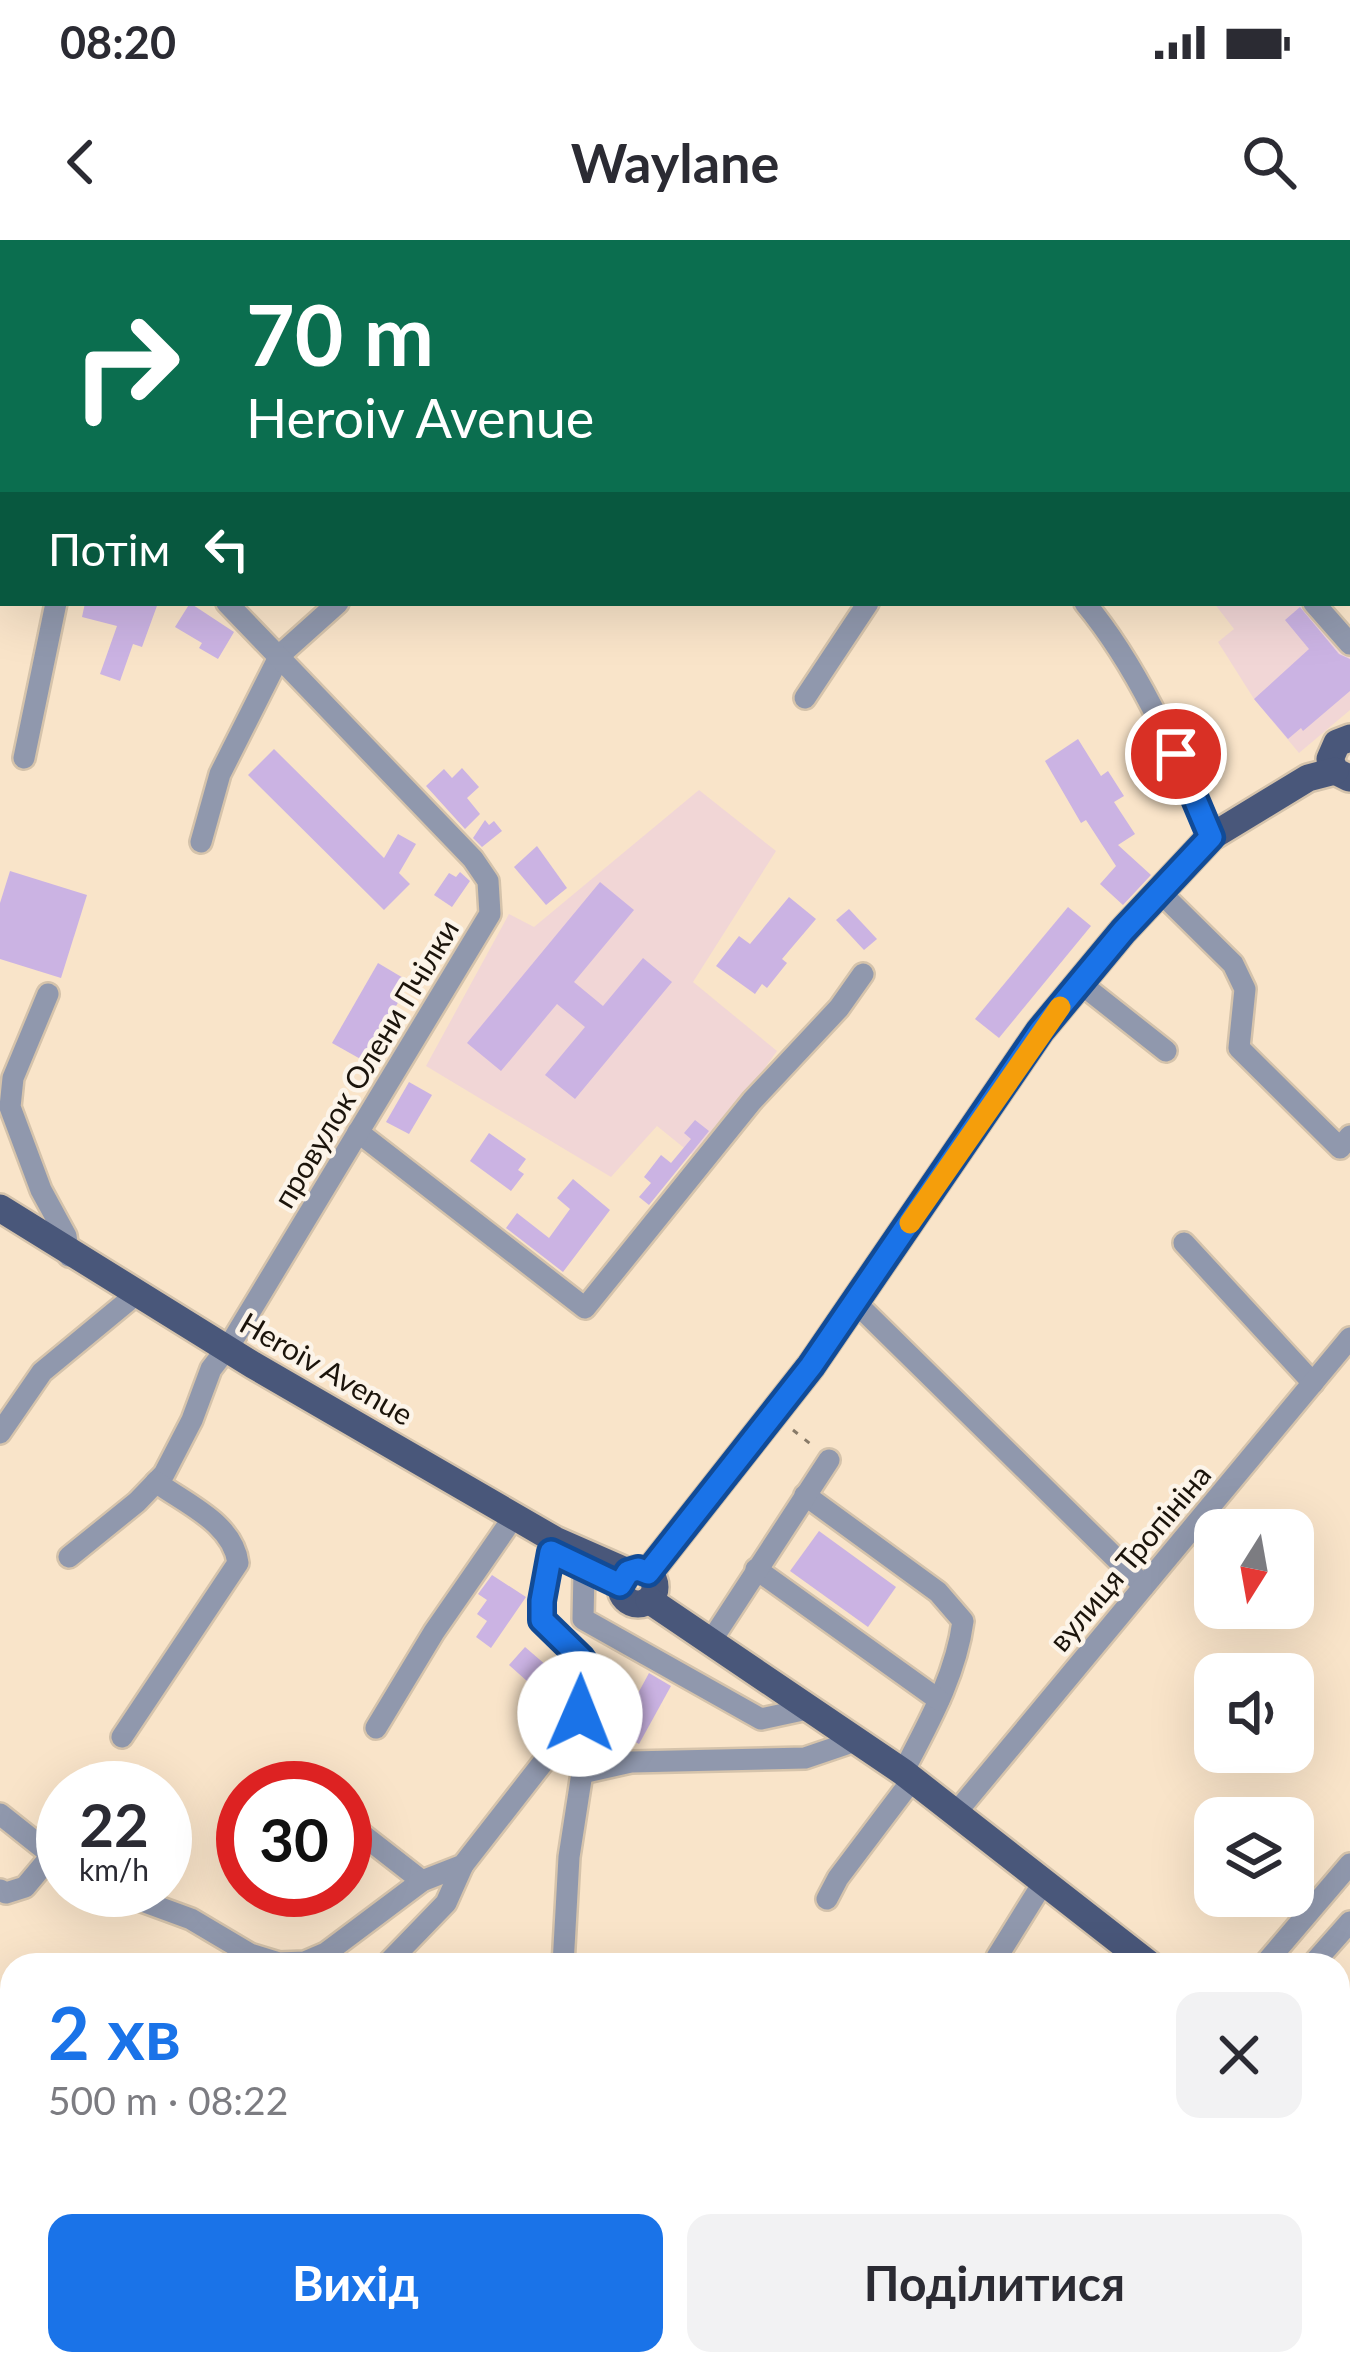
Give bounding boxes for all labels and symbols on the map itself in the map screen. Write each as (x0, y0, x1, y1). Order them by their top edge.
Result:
pin (1125, 703, 1227, 805)
street label: провулок Олени Пчілки (265, 912, 465, 1214)
street label: Heroiv Avenue (234, 1304, 420, 1432)
street label: вулиця Тропініна (1041, 1456, 1217, 1658)
north arrow (1194, 1509, 1314, 1629)
position arrow (517, 1651, 643, 1777)
speed limit sign: 30 (216, 1761, 372, 1917)

